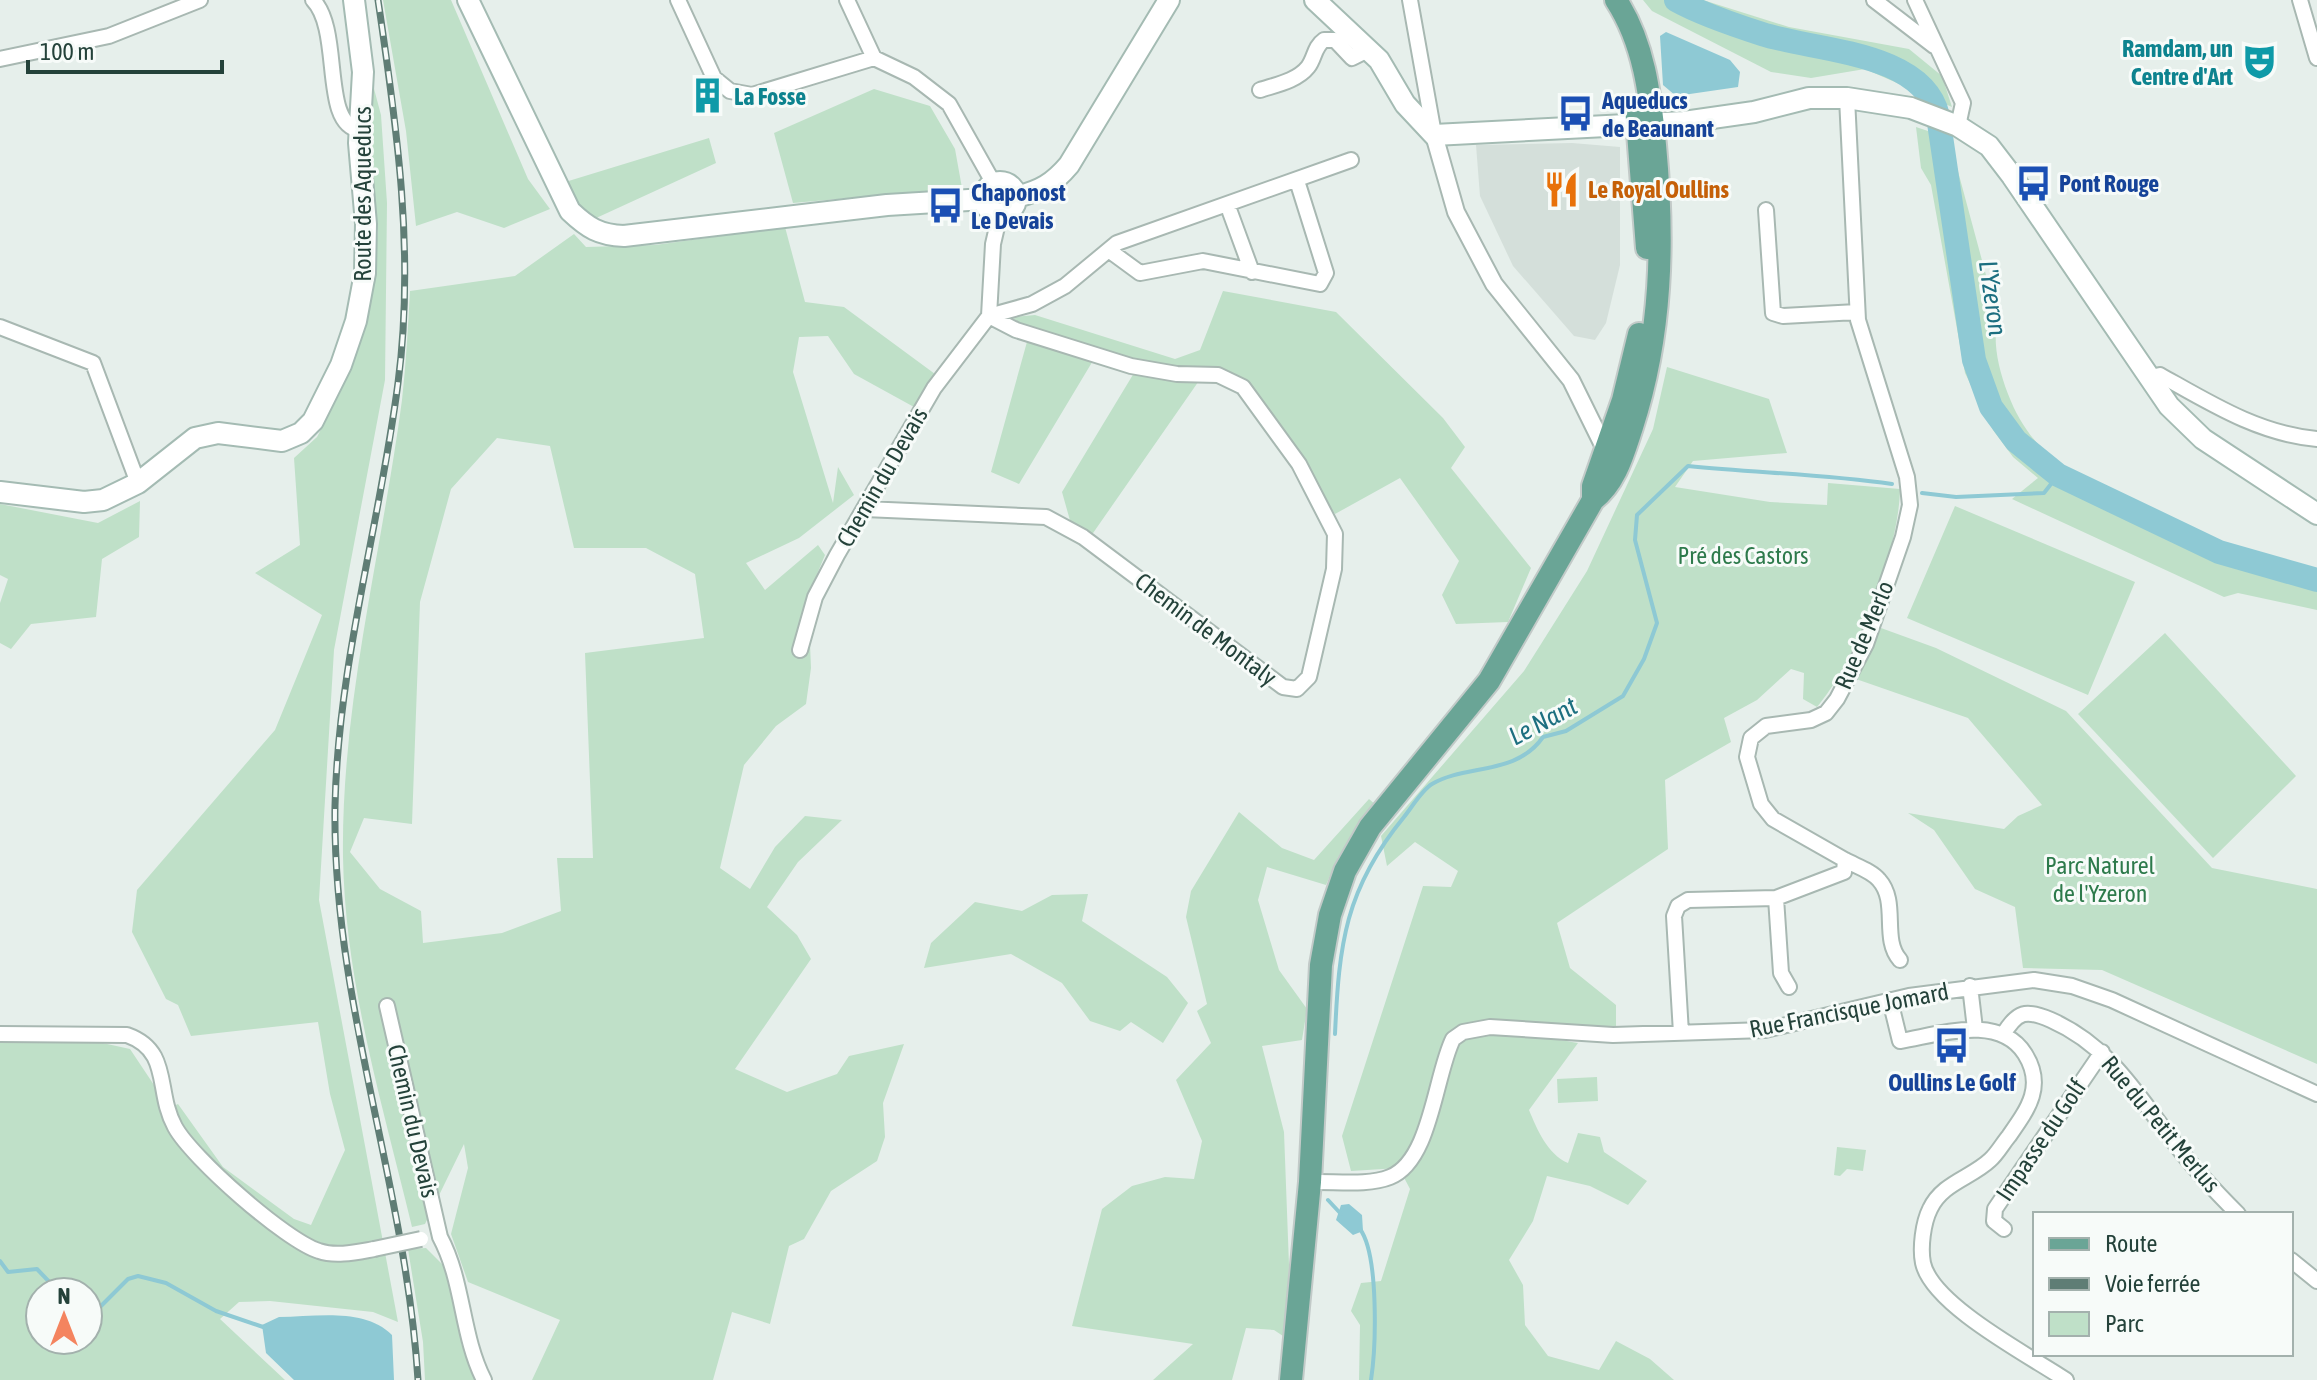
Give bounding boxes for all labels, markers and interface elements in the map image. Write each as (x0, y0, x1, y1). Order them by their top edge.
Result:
scale bar (28, 24, 222, 74)
place label: Ramdam, un Centre d'Art (2122, 35, 2233, 90)
text: 100 m (40, 38, 94, 65)
theatre icon: Ramdam, un Centre d'Art (2240, 43, 2278, 81)
building icon: La Fosse (689, 77, 727, 115)
place label: La Fosse (734, 83, 806, 110)
place label: Aqueducs de Beaunant (1601, 87, 1714, 142)
bus stop icon: Aqueducs de Beaunant (1557, 95, 1595, 133)
street label: Route des Aqueducs (349, 106, 376, 282)
bus stop icon: Pont Rouge (2014, 164, 2052, 202)
restaurant icon: Le Royal Oullins (1543, 170, 1581, 208)
place label: Pont Rouge (2059, 170, 2159, 197)
place label: Le Royal Oullins (1588, 176, 1729, 203)
place label: Chaponost Le Devais (971, 179, 1066, 234)
bus stop icon: Chaponost Le Devais (926, 187, 964, 225)
water label: L'Yzeron (1973, 258, 2013, 338)
street label: Chemin du Devais (831, 403, 933, 551)
park label: Pré des Castors (1678, 542, 1809, 569)
street label: Chemin de Montaly (1130, 567, 1282, 691)
street label: Rue de Merlo (1829, 577, 1899, 693)
water label: Le Nant (1504, 690, 1583, 751)
park label: Parc Naturel de l'Yzeron (2045, 852, 2156, 907)
street label: Rue Francisque Jomard (1747, 977, 1951, 1043)
bus stop icon: Oullins Le Golf (1933, 1026, 1971, 1064)
street label: Chemin du Devais (382, 1042, 444, 1200)
street label: Rue du Petit Merlus (2096, 1050, 2226, 1198)
place label: Oullins Le Golf (1888, 1069, 2016, 1096)
street label: Impasse du Golf (1991, 1074, 2092, 1206)
legend (2033, 1212, 2293, 1356)
text: Route (2105, 1230, 2157, 1257)
text: Voie ferrée (2105, 1270, 2200, 1297)
north arrow (24, 1276, 104, 1356)
text: N (58, 1283, 70, 1309)
text: Parc (2105, 1310, 2144, 1337)

